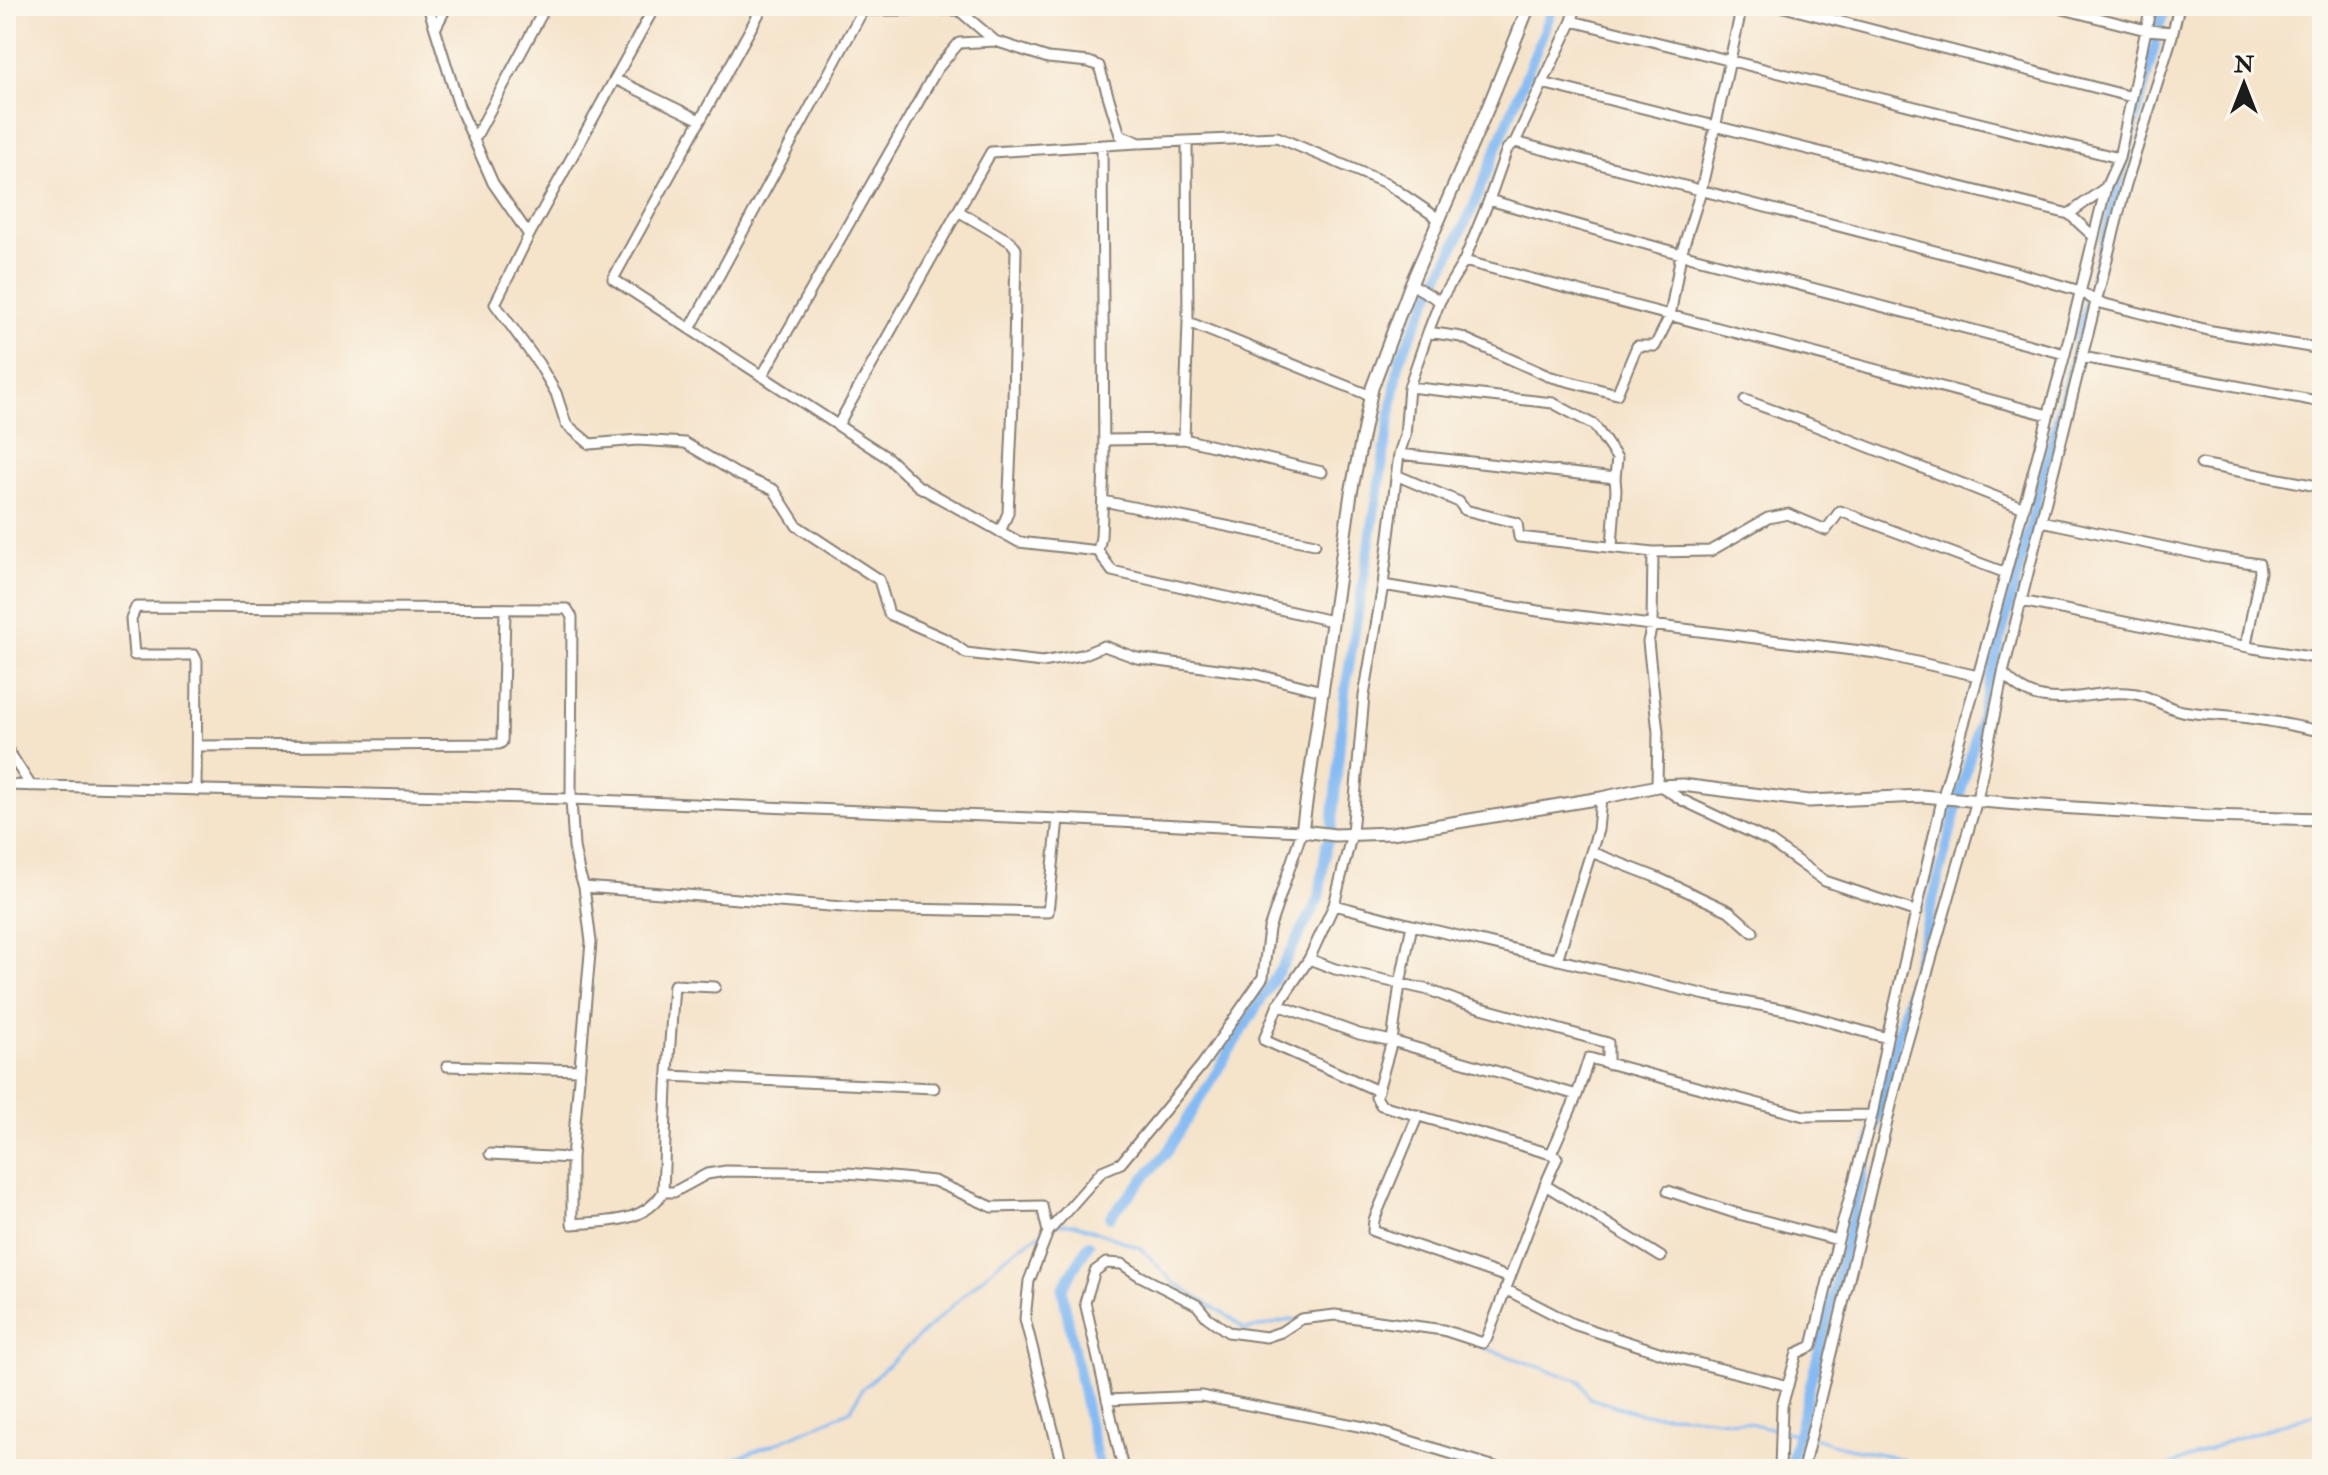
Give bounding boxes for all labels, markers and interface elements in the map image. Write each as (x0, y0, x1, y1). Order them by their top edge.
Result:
north arrow (2204, 44, 2284, 124)
text: N (2233, 51, 2254, 79)

